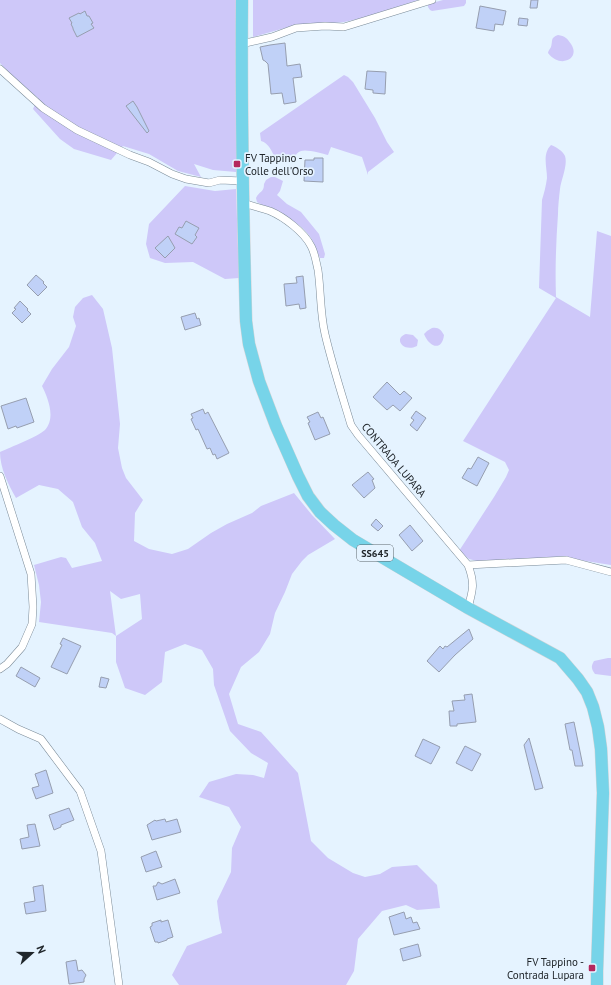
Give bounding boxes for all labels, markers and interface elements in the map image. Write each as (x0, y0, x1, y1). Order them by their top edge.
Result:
place label: FV Tappino - Colle dell'Orso (245, 151, 314, 178)
marker: FV Tappino - Colle dell'Orso (232, 159, 242, 169)
street label: CONTRADA LUPARA (359, 420, 430, 501)
road number: SS645 (357, 545, 393, 561)
north arrow (12, 933, 52, 973)
text: N (34, 944, 49, 955)
place label: FV Tappino - Contrada Lupara (507, 955, 584, 982)
marker: FV Tappino - Contrada Lupara (587, 963, 597, 973)

